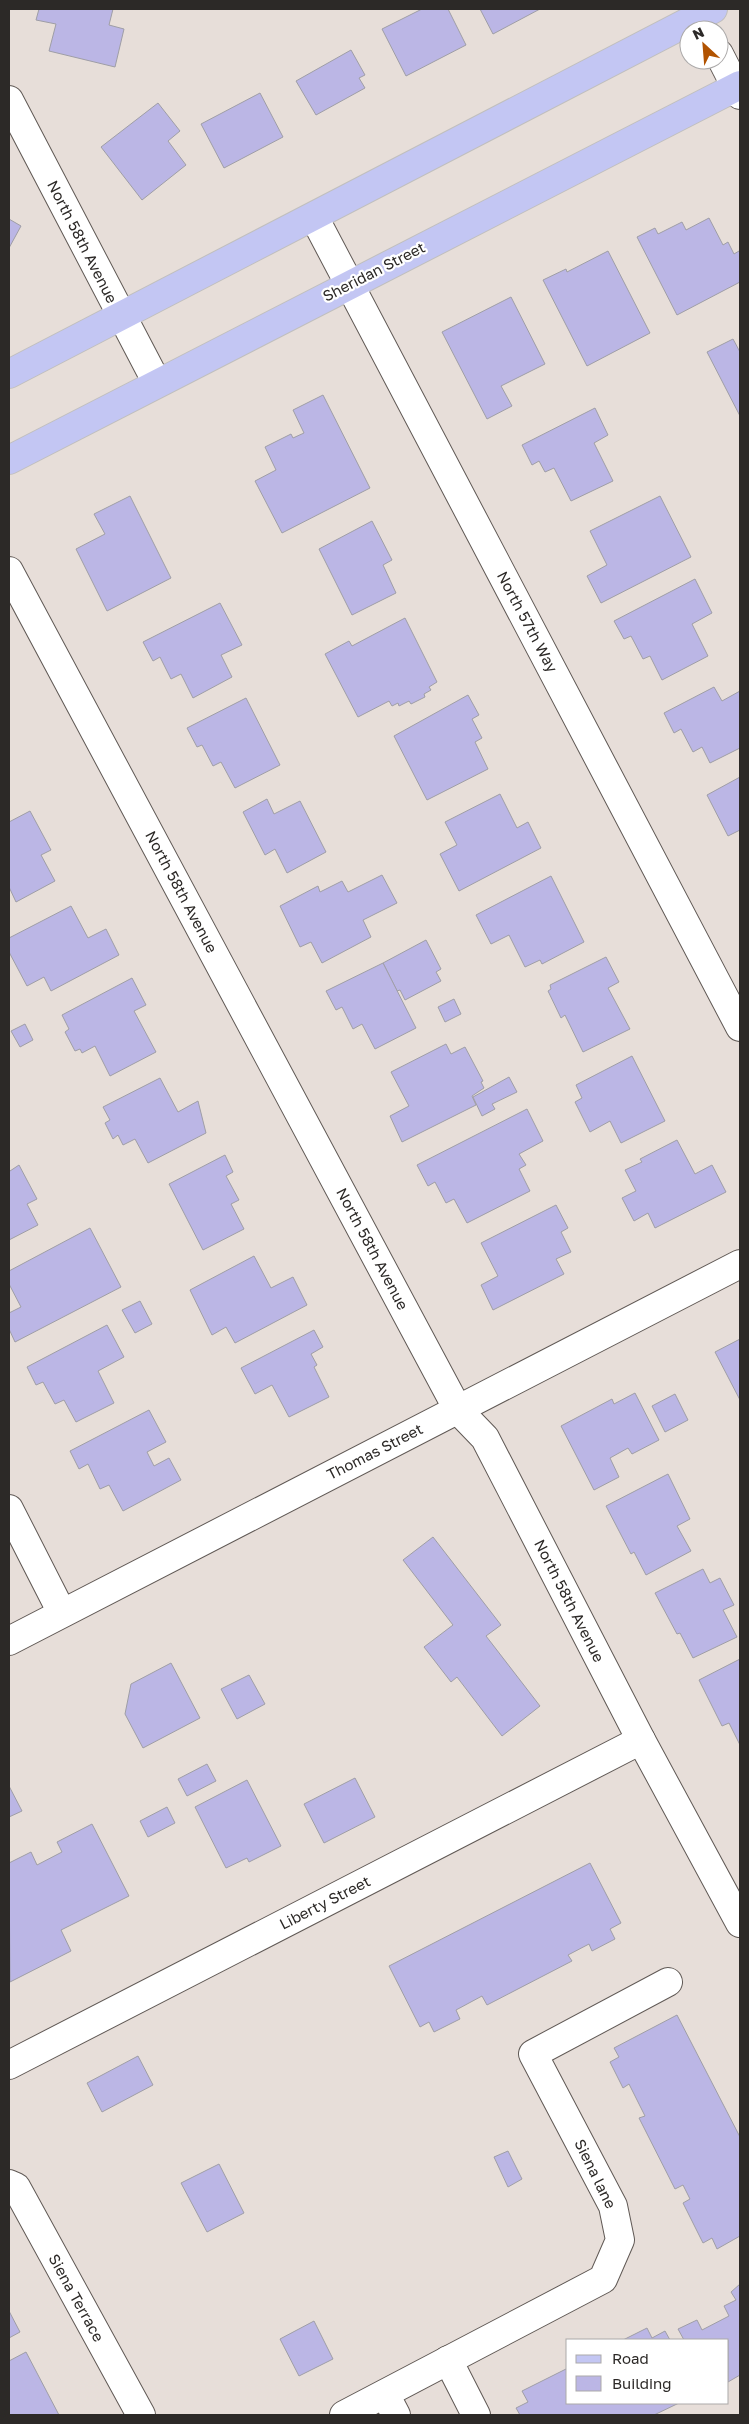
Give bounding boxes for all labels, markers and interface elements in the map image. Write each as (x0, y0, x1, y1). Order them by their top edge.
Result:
north arrow (679, 20, 729, 70)
text: N (690, 23, 707, 43)
street label: North 58th Avenue (44, 177, 122, 306)
street label: Sheridan Street (319, 238, 428, 305)
street label: North 57th Way (494, 568, 562, 676)
street label: North 58th Avenue (142, 828, 222, 956)
street label: North 58th Avenue (333, 1185, 413, 1313)
street label: Thomas Street (324, 1419, 426, 1483)
street label: North 58th Avenue (531, 1536, 609, 1665)
street label: Liberty Street (276, 1872, 373, 1933)
street label: Siena lane (571, 2136, 621, 2211)
street label: Siena Terrace (45, 2251, 108, 2345)
legend (566, 2339, 729, 2404)
text: Road (612, 2349, 649, 2367)
text: Building (612, 2374, 672, 2392)

